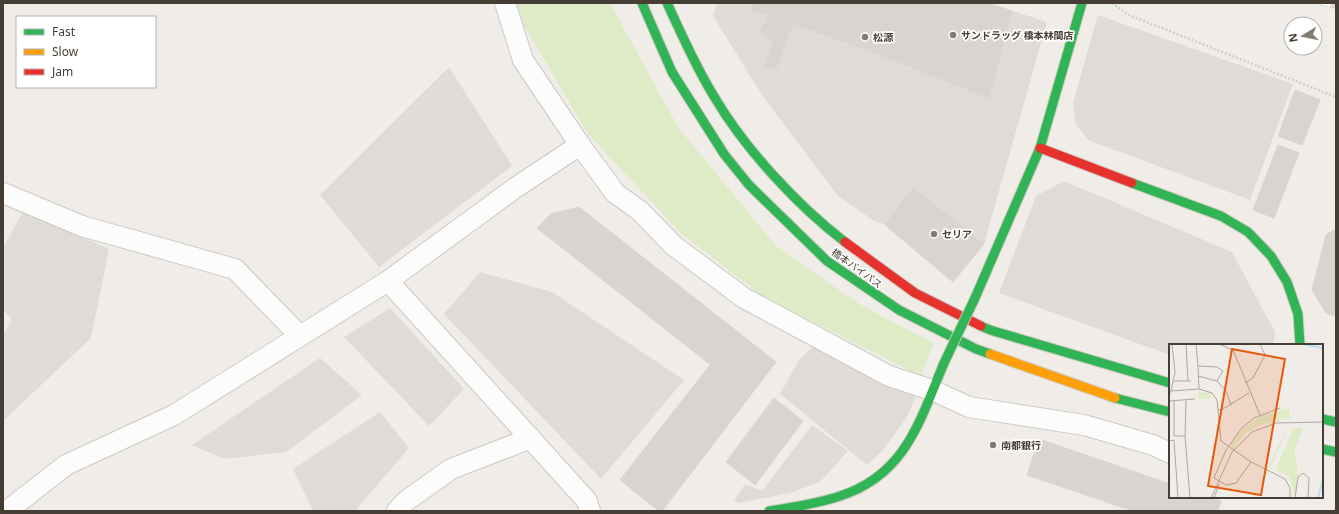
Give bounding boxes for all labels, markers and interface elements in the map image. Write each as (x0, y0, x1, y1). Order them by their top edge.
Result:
legend (16, 16, 156, 88)
north arrow (1283, 16, 1323, 56)
text: Fast (52, 23, 76, 40)
place label: サンドラッグ 橋本林間店 (961, 28, 1074, 42)
place label: 松源 (873, 30, 894, 44)
marker: サンドラッグ 橋本林間店 (948, 30, 958, 40)
marker: 松源 (860, 32, 870, 42)
text: N (1284, 32, 1301, 44)
text: Slow (52, 43, 79, 60)
text: Jam (51, 63, 73, 80)
place label: セリア (942, 227, 972, 241)
marker: セリア (929, 229, 939, 239)
street label: 橋本バイパス (829, 245, 885, 291)
inset map (1169, 344, 1323, 498)
place label: 南都銀行 (1001, 438, 1041, 452)
marker: 南都銀行 (988, 440, 998, 450)

